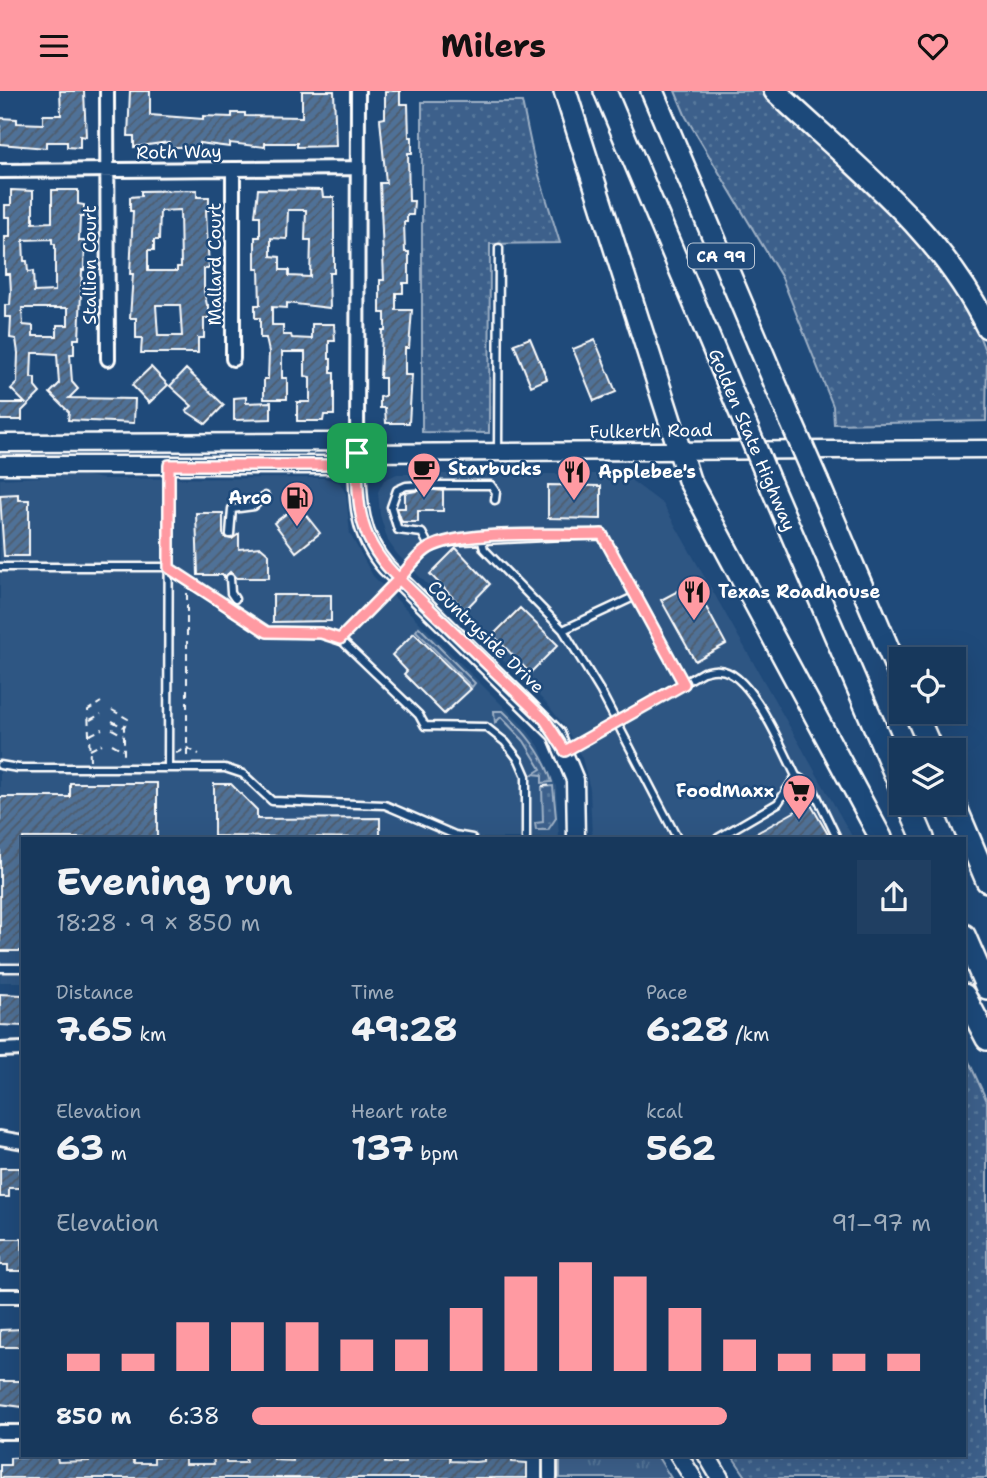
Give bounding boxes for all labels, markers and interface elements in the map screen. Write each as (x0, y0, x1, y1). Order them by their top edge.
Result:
text: Milers (441, 24, 546, 67)
icon: menu (35, 27, 73, 65)
icon: heart (914, 27, 952, 65)
street label: Roth Way (136, 139, 222, 165)
street label: Mallard Court (203, 202, 227, 325)
street label: Stallion Court (78, 205, 102, 325)
road number: CA 99 (688, 244, 754, 269)
street label: Golden State Highway (703, 345, 801, 535)
street label: Fulkerth Road (589, 418, 713, 444)
pin (327, 423, 387, 483)
icon: arrive (338, 434, 376, 472)
cafe icon: Starbucks (405, 450, 443, 499)
restaurant icon: Applebee's (555, 453, 593, 502)
place label: Starbucks (448, 457, 542, 481)
place label: Applebee's (598, 460, 696, 484)
fuel station icon: Arco (278, 479, 316, 528)
place label: Arco (228, 486, 272, 510)
restaurant icon: Texas Roadhouse (675, 573, 713, 622)
street label: Countryside Drive (422, 575, 550, 699)
place label: Texas Roadhouse (718, 580, 880, 604)
map controls (889, 647, 966, 815)
button: locate (889, 647, 966, 724)
button: layers (889, 738, 966, 815)
supermarket icon: FoodMaxx (780, 772, 818, 821)
place label: FoodMaxx (676, 779, 774, 803)
text: Evening run (56, 856, 293, 907)
button: share (857, 860, 931, 934)
text: 18:28 · 9 × 850 m (56, 908, 260, 938)
text: Distance (56, 980, 134, 1005)
text: Time (351, 980, 395, 1005)
text: Pace (646, 980, 688, 1005)
text: 7.65 (56, 1005, 133, 1052)
text: 49:28 (351, 1005, 458, 1052)
text: 6:28 (646, 1005, 729, 1052)
text: km (133, 1022, 166, 1047)
text: /km (729, 1022, 769, 1047)
text: Elevation (56, 1099, 141, 1124)
text: Heart rate (351, 1099, 448, 1124)
text: kcal (646, 1099, 683, 1124)
text: 63 (56, 1124, 104, 1171)
text: 137 (351, 1124, 414, 1171)
text: 562 (646, 1124, 716, 1171)
text: m (104, 1141, 127, 1166)
text: bpm (414, 1141, 458, 1166)
text: Elevation (56, 1208, 159, 1238)
text: 91–97 m (831, 1208, 931, 1238)
text: 850 m (56, 1401, 131, 1431)
text: 6:38 (168, 1401, 220, 1431)

